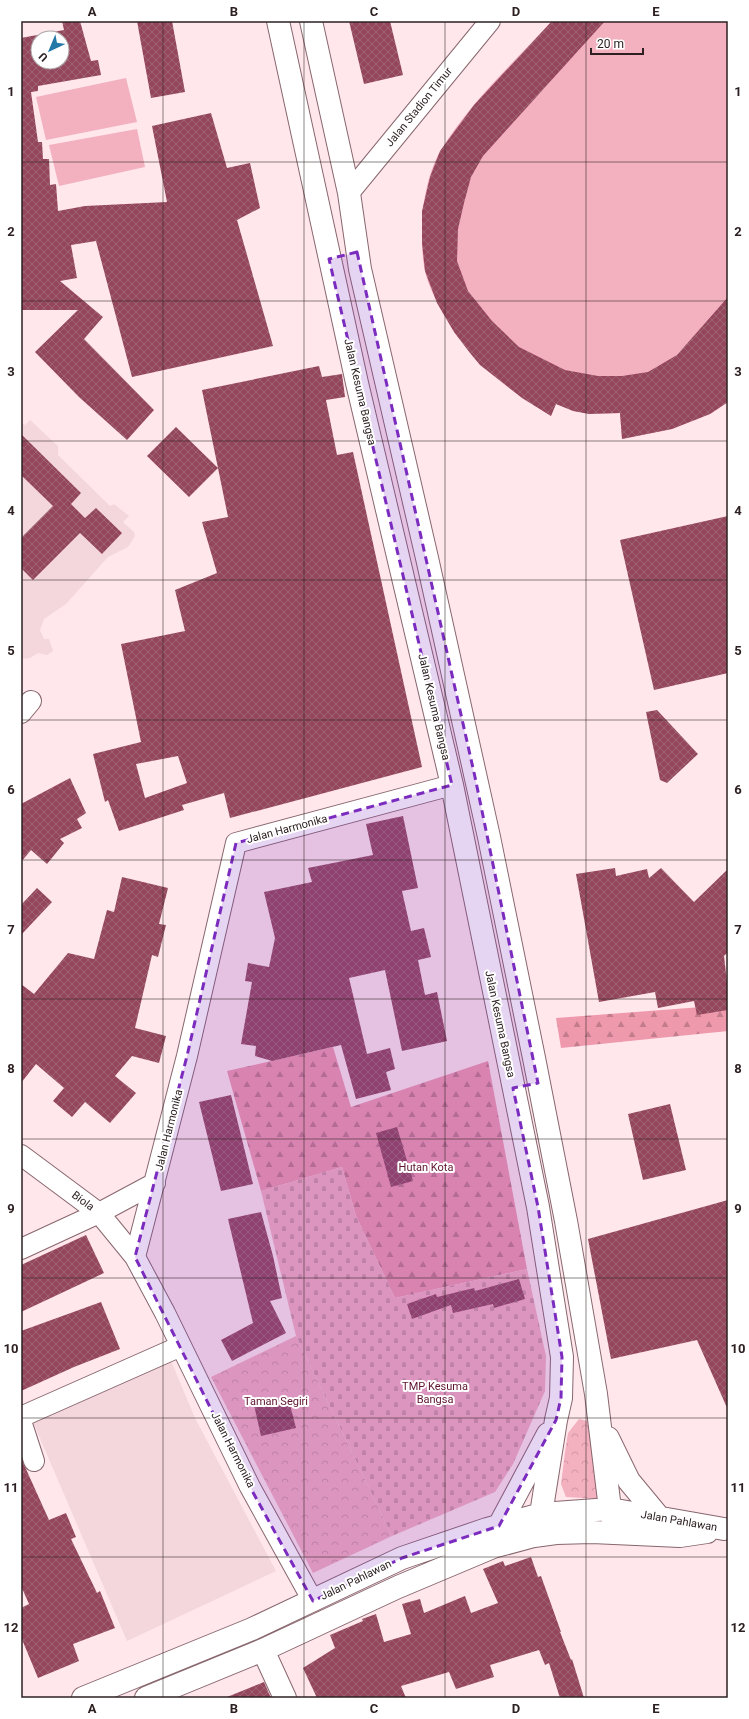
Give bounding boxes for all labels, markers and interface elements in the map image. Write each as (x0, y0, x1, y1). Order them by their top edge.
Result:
text: A (88, 4, 97, 19)
text: B (230, 4, 238, 19)
text: C (370, 4, 379, 19)
text: D (512, 4, 520, 19)
text: E (652, 4, 660, 19)
north arrow (30, 30, 70, 70)
scale bar (591, 30, 643, 56)
text: 20 m (597, 37, 624, 51)
text: U (36, 50, 51, 64)
street label: Jalan Stadion Timur (383, 65, 455, 149)
text: 1 (7, 84, 15, 99)
text: 1 (734, 84, 742, 99)
text: 2 (7, 224, 15, 239)
text: 2 (734, 224, 742, 239)
street label: Jalan Kesuma Bangsa (341, 337, 379, 447)
text: 3 (7, 364, 15, 379)
text: 3 (734, 364, 742, 379)
text: 4 (7, 503, 15, 518)
text: 4 (734, 503, 742, 518)
text: 5 (7, 643, 15, 658)
text: 5 (734, 643, 742, 658)
street label: Jalan Kesuma Bangsa (415, 652, 453, 762)
text: 6 (7, 782, 15, 797)
text: 6 (734, 782, 742, 797)
street label: Jalan Harmonika (245, 812, 329, 846)
text: 7 (7, 922, 15, 937)
text: 7 (734, 922, 742, 937)
street label: Jalan Kesuma Bangsa (482, 969, 518, 1079)
text: 8 (7, 1061, 15, 1076)
text: 8 (734, 1061, 742, 1076)
street label: Jalan Harmonika (153, 1088, 185, 1172)
park label: Hutan Kota (399, 1161, 453, 1174)
street label: Biola (69, 1188, 97, 1214)
text: 9 (7, 1201, 15, 1216)
text: 9 (734, 1201, 742, 1216)
text: 10 (4, 1341, 18, 1356)
text: 10 (731, 1341, 745, 1356)
park label: TMP Kesuma Bangsa (402, 1380, 468, 1406)
park label: Taman Segiri (244, 1395, 308, 1408)
street label: Jalan Harmonika (208, 1410, 258, 1490)
text: 11 (4, 1480, 18, 1495)
text: 11 (731, 1480, 745, 1495)
street label: Jalan Pahlawan (640, 1508, 718, 1534)
street label: Jalan Pahlawan (318, 1557, 394, 1603)
text: 12 (4, 1620, 18, 1635)
text: 12 (731, 1620, 745, 1635)
text: A (88, 1701, 97, 1716)
text: B (230, 1701, 238, 1716)
text: C (370, 1701, 379, 1716)
text: D (512, 1701, 520, 1716)
text: E (652, 1701, 660, 1716)

